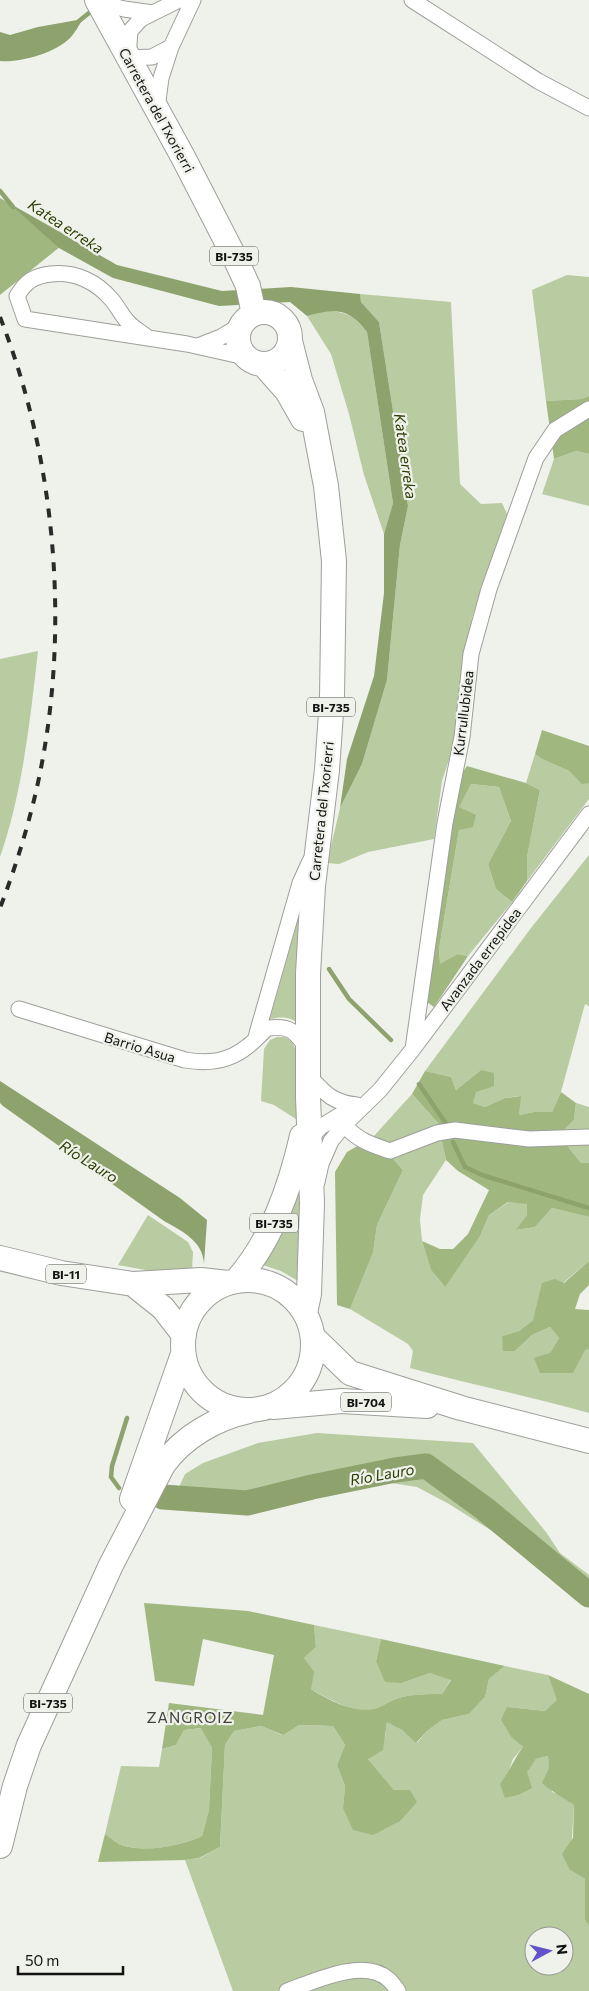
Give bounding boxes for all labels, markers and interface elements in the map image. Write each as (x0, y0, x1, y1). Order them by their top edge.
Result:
street label: Carretera del Txorierri (116, 45, 198, 175)
water label: Katea erreka (25, 195, 107, 257)
road number: BI-735 (210, 247, 258, 266)
water label: Katea erreka (391, 412, 421, 500)
street label: Kurrullubidea (449, 669, 477, 757)
road number: BI-735 (307, 698, 355, 716)
street label: Carretera del Txorierri (305, 741, 337, 881)
street label: Avanzada errepidea (436, 904, 524, 1014)
street label: Barrio Asua (102, 1028, 178, 1066)
water label: Río Lauro (57, 1136, 121, 1186)
road number: BI-735 (250, 1214, 298, 1232)
road number: BI-11 (46, 1264, 86, 1284)
road number: BI-704 (341, 1392, 391, 1411)
water label: Río Lauro (348, 1459, 416, 1489)
road number: BI-735 (24, 1694, 72, 1712)
district label: ZANGROIZ (146, 1708, 234, 1726)
north arrow (524, 1926, 574, 1976)
text: N (553, 1943, 571, 1956)
scale bar (18, 1944, 122, 1976)
text: 50 m (25, 1951, 59, 1969)

